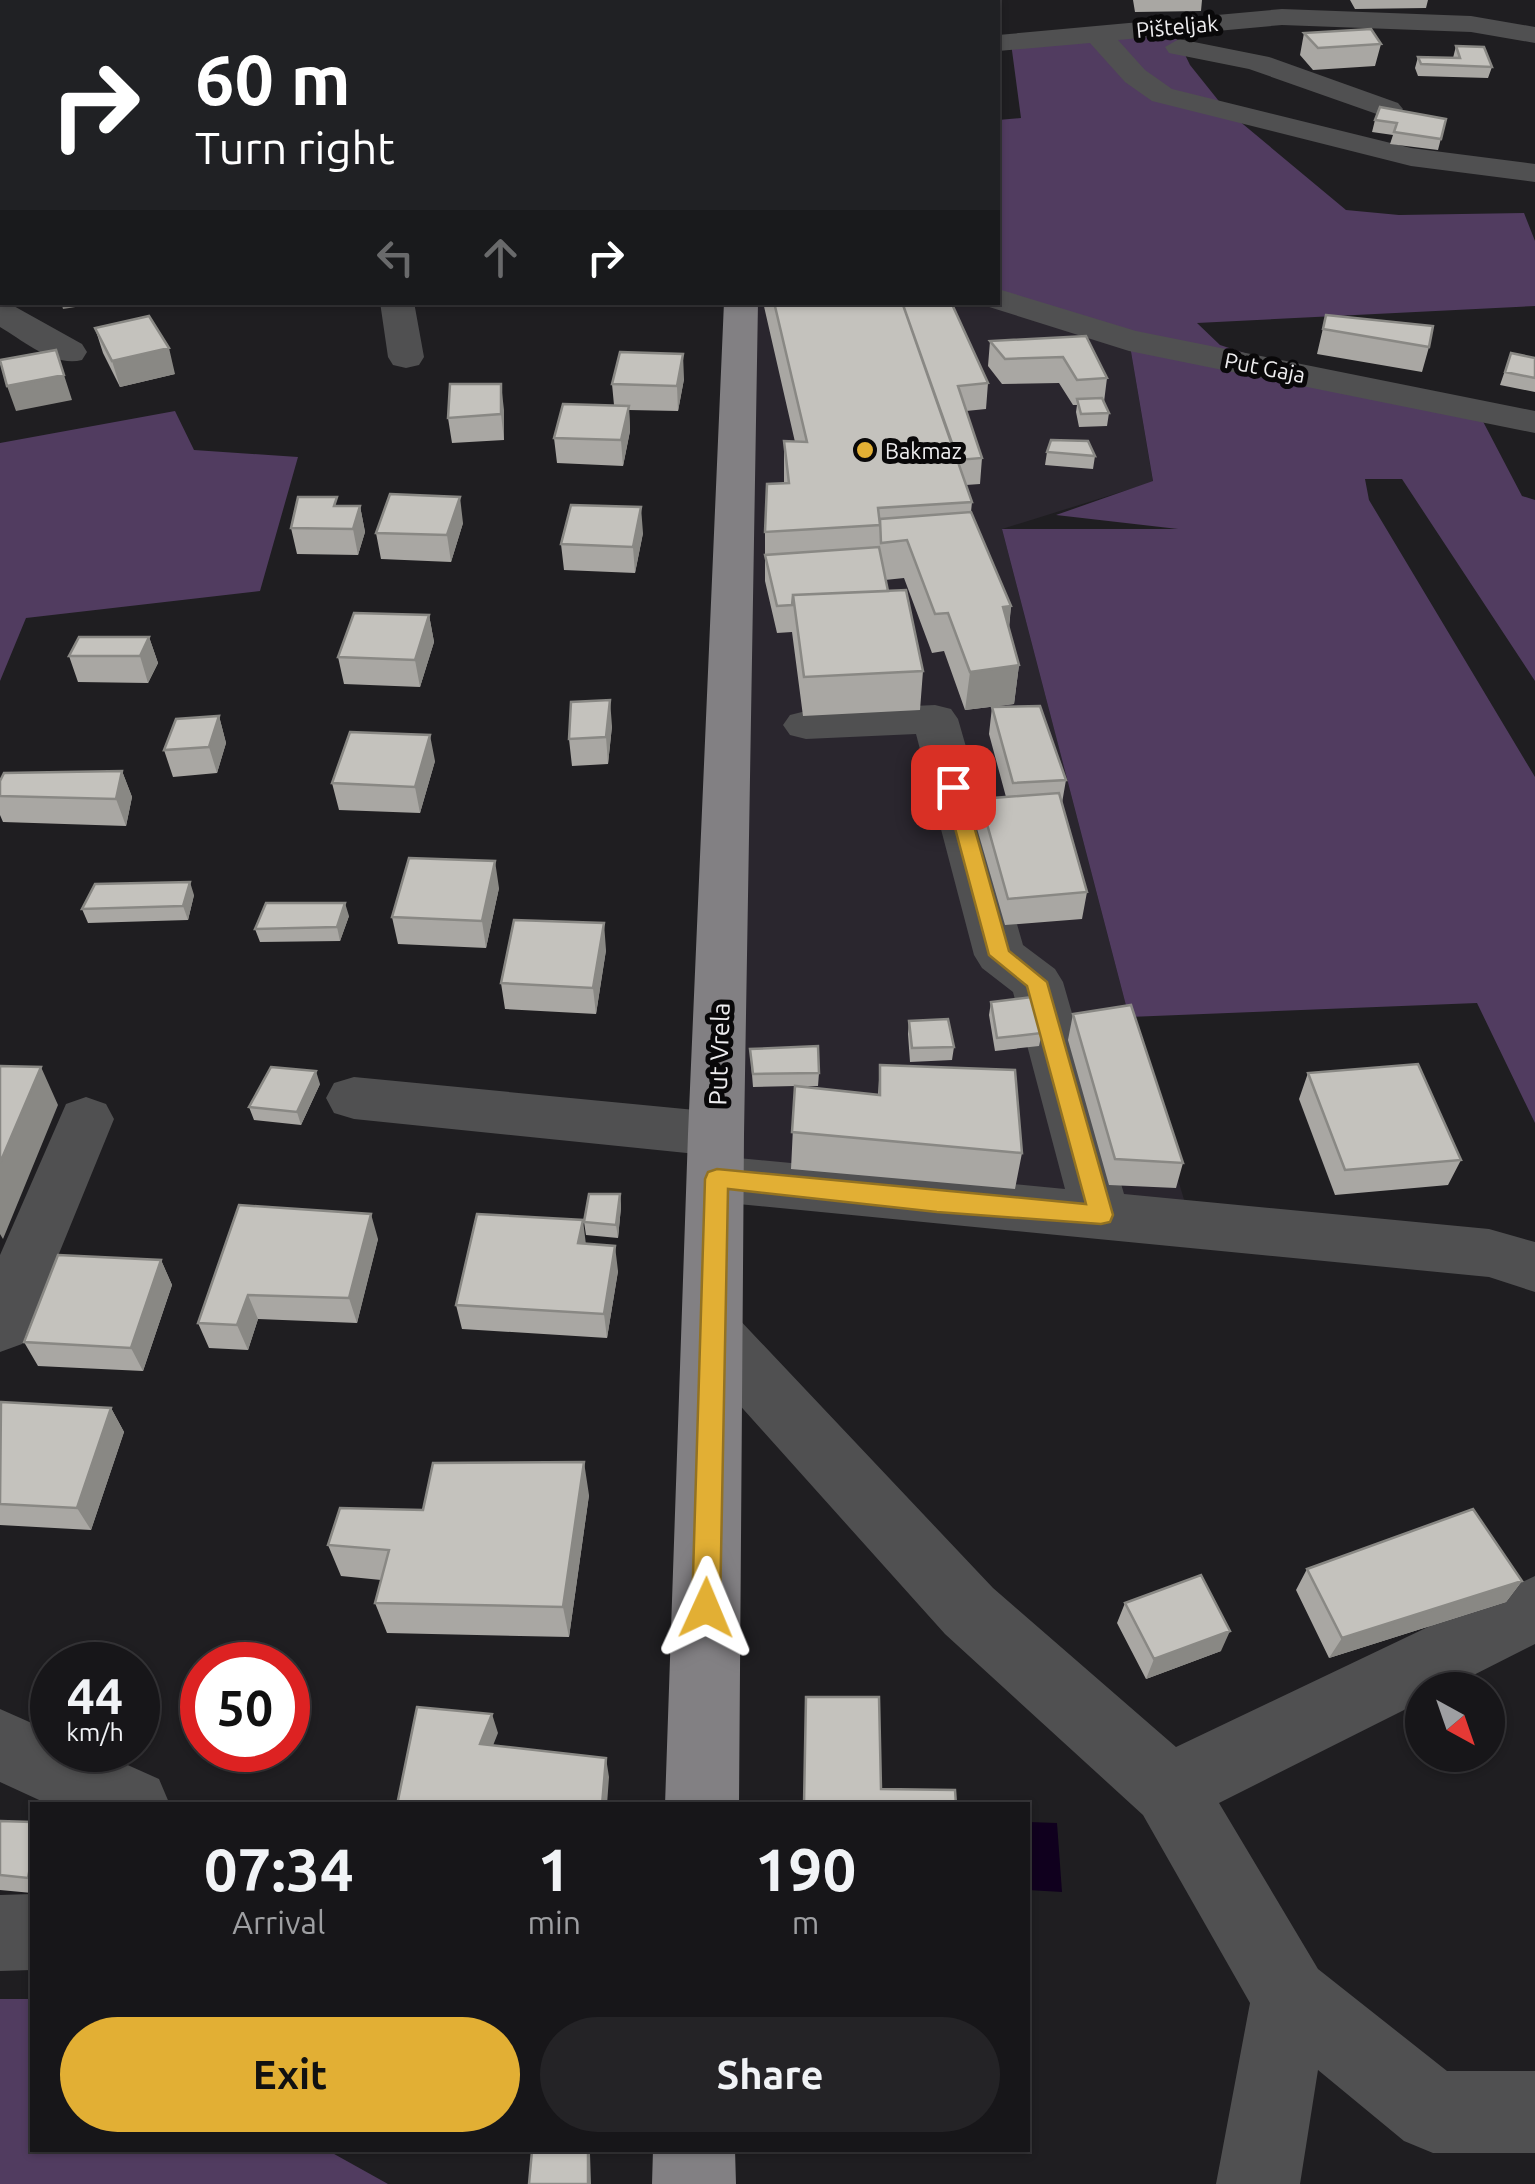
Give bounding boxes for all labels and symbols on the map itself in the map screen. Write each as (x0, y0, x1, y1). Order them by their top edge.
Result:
street label: Pišteljak (1135, 10, 1219, 42)
street label: Put Gaja (1222, 347, 1308, 387)
place label: Bakmaz (885, 438, 962, 463)
marker: Bakmaz (854, 439, 876, 461)
pin (911, 745, 996, 830)
street label: Put Vrela (703, 1002, 735, 1106)
position arrow (654, 1556, 758, 1660)
speed limit sign: 50 (180, 1642, 310, 1772)
north arrow (1405, 1672, 1505, 1772)

